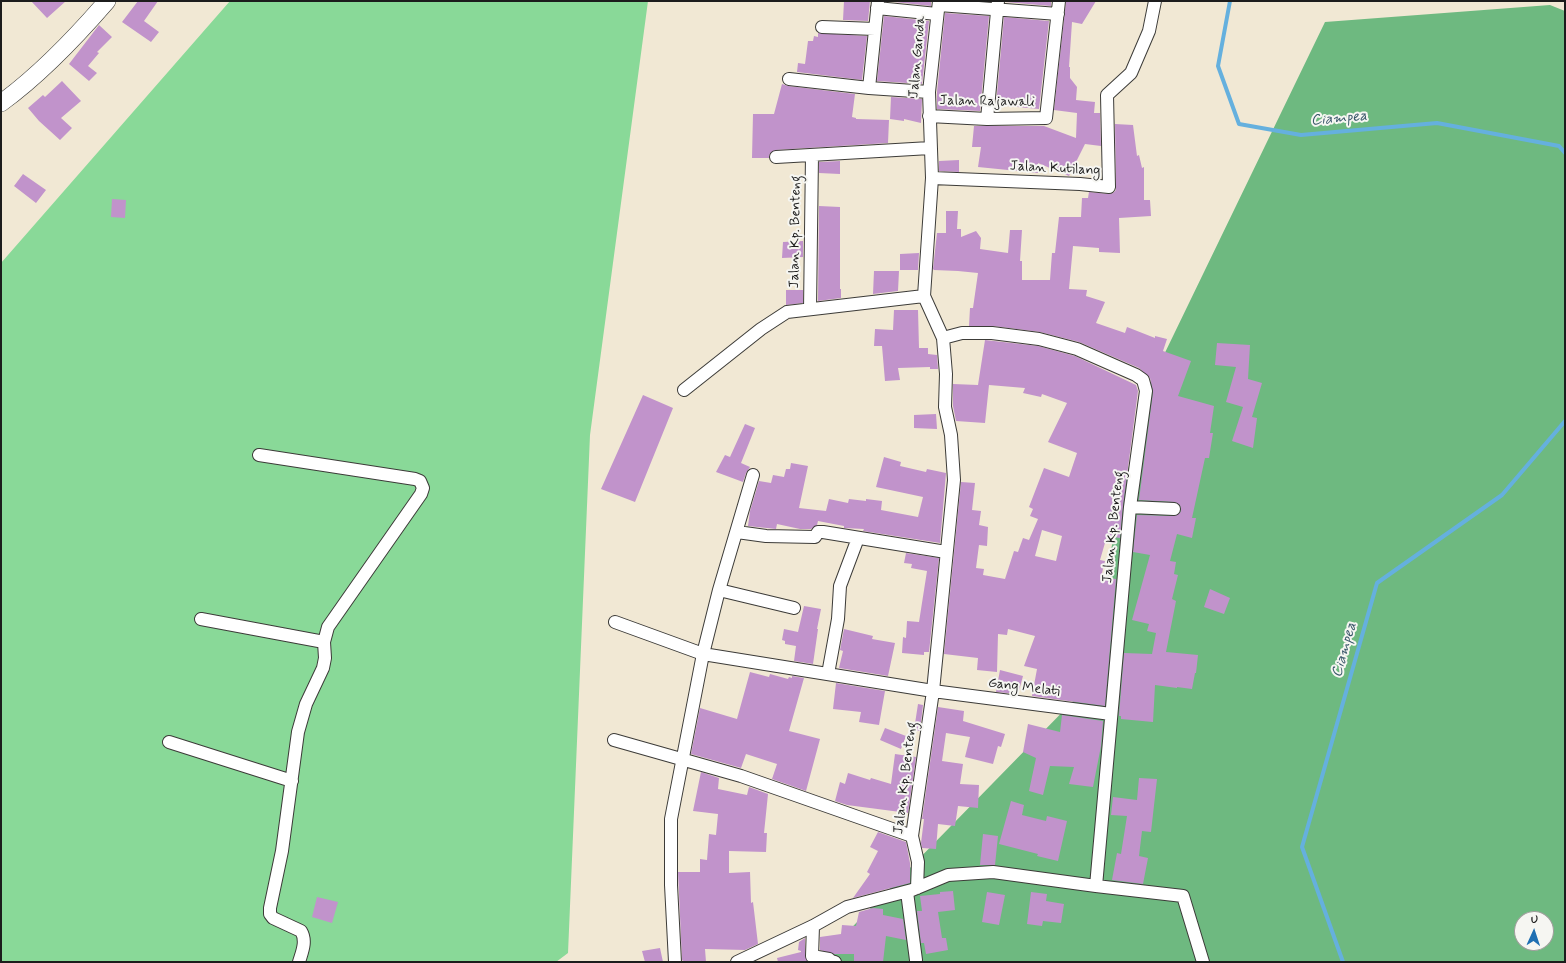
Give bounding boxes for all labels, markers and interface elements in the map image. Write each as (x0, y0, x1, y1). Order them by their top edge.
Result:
street label: Jalan Garuda (906, 15, 930, 99)
street label: Jalan Rajawali (939, 93, 1035, 111)
water label: Ciampea (1310, 108, 1368, 130)
street label: Jalan Kutilang (1009, 158, 1101, 180)
street label: Jalan Kp. Benteng (787, 175, 805, 289)
street label: Jalan Kp. Benteng (1100, 470, 1128, 584)
water label: Ciampea (1329, 620, 1361, 680)
street label: Gang Melati (987, 675, 1061, 701)
street label: Jalan Kp. Benteng (891, 721, 921, 835)
north arrow (1514, 911, 1554, 951)
text: U (1531, 913, 1539, 927)

